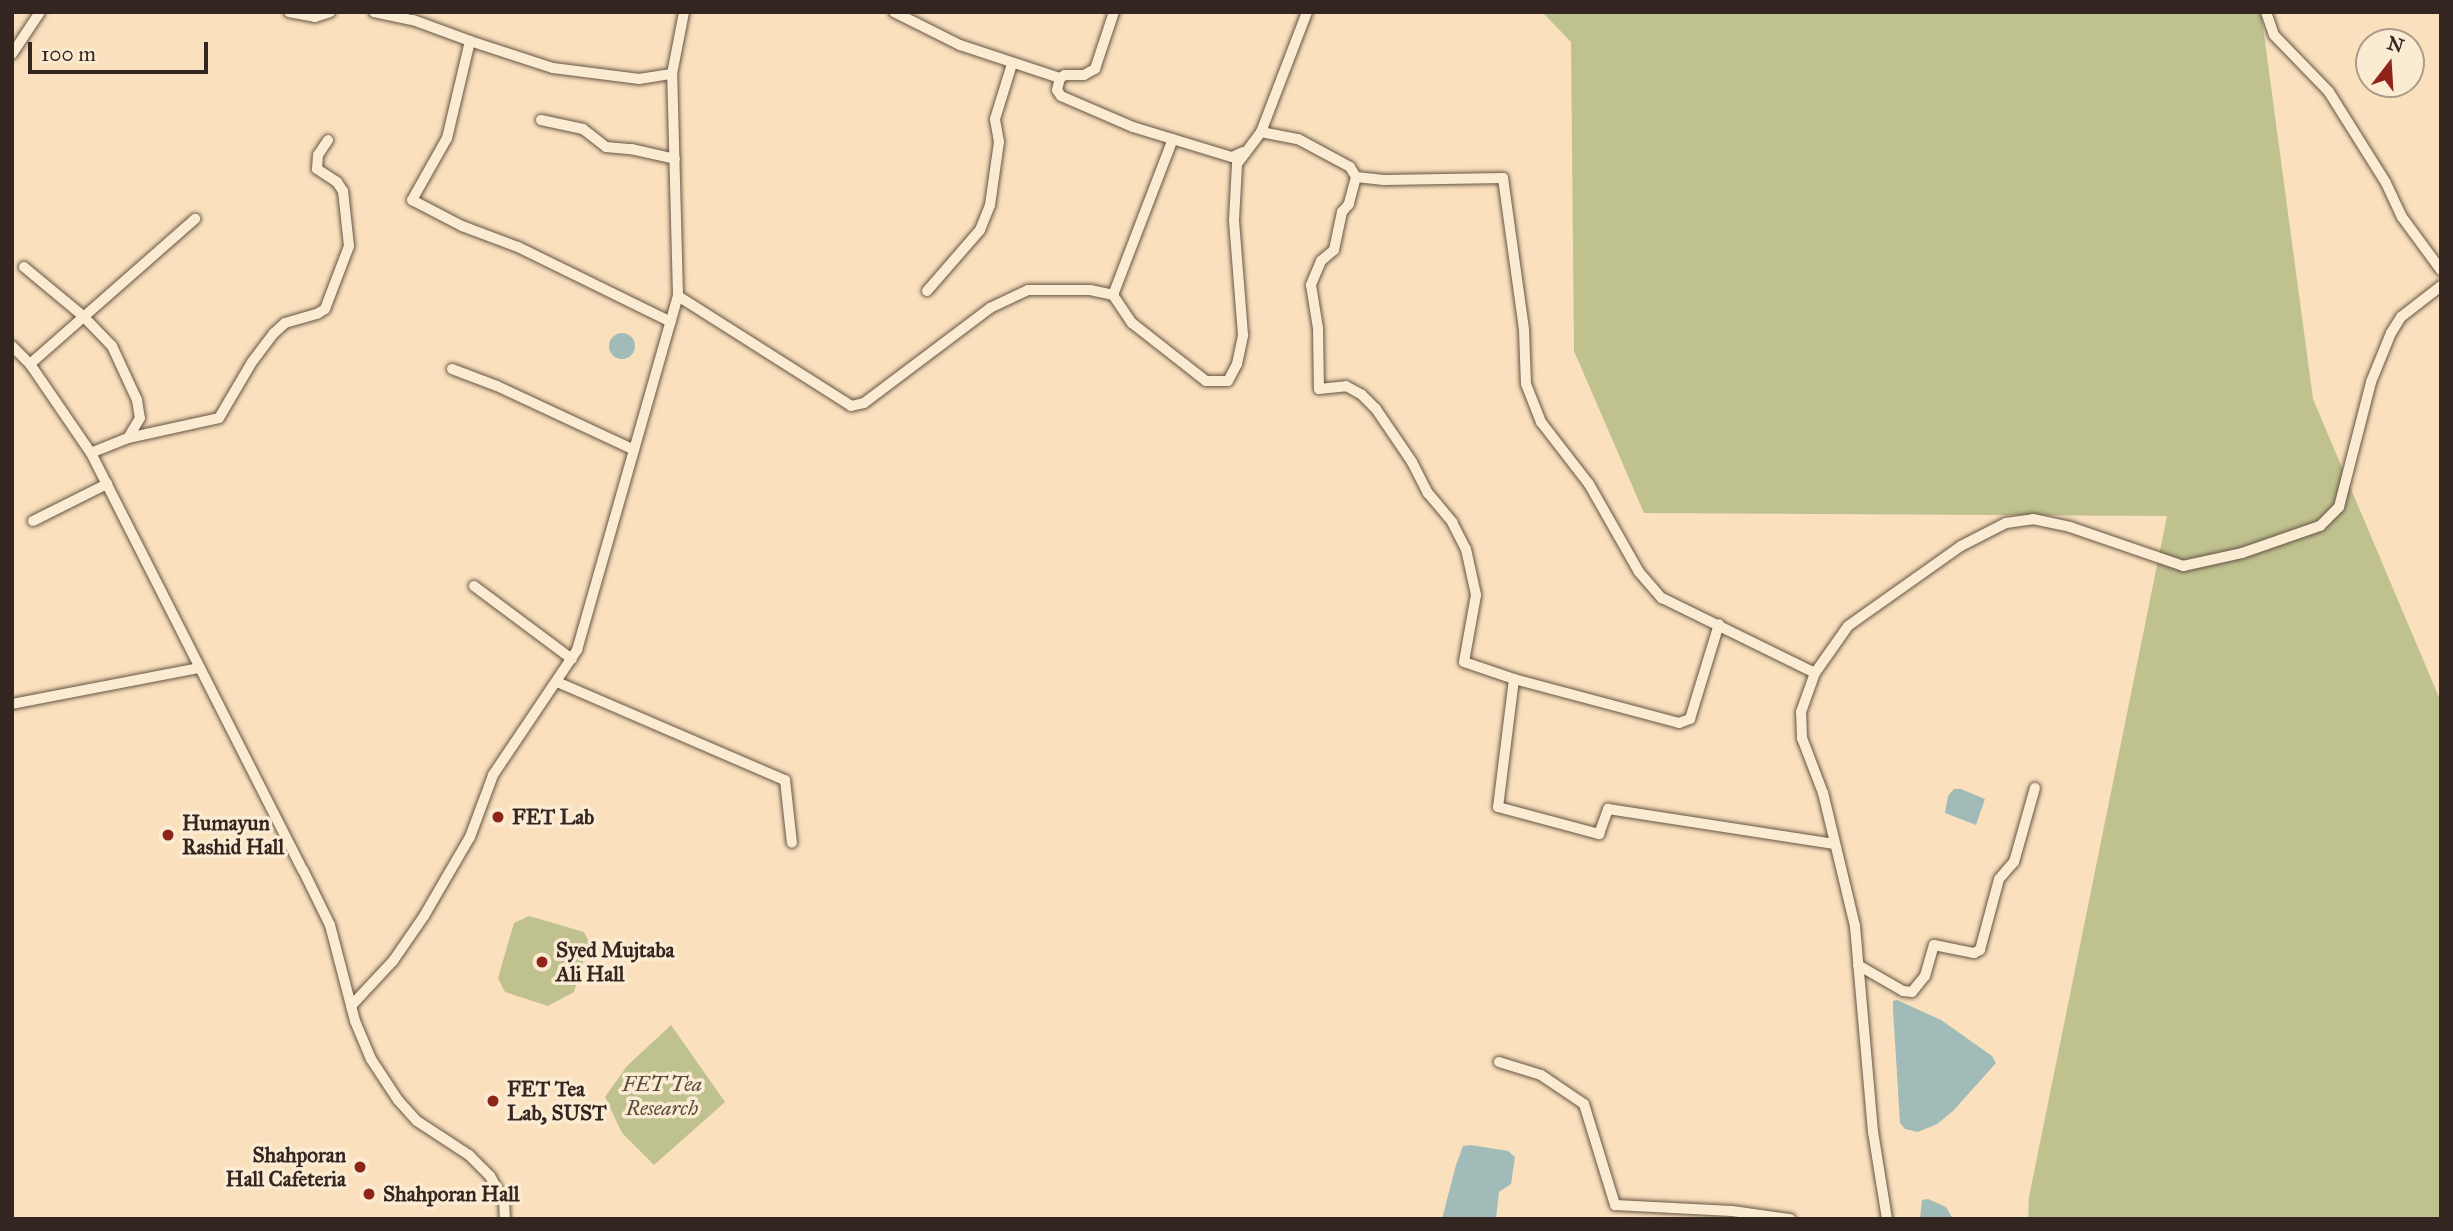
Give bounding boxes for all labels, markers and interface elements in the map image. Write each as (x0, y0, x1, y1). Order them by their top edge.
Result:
scale bar (32, 28, 212, 72)
north arrow (2355, 28, 2425, 98)
text: N (2385, 31, 2407, 58)
text: 100 m (41, 41, 96, 67)
place label: FET Lab (512, 804, 594, 830)
marker: FET Lab (490, 809, 506, 825)
place label: Humayun Rashid Hall (182, 810, 284, 860)
marker: Humayun Rashid Hall (160, 827, 176, 843)
place label: Syed Mujtaba Ali Hall (556, 937, 674, 987)
marker: Syed Mujtaba Ali Hall (534, 954, 550, 970)
park label: FET Tea Research (622, 1071, 702, 1121)
place label: FET Tea Lab, SUST (507, 1076, 607, 1126)
marker: FET Tea Lab, SUST (485, 1093, 501, 1109)
place label: Shahporan Hall Cafeteria (226, 1142, 346, 1192)
marker: Shahporan Hall Cafeteria (352, 1159, 368, 1175)
place label: Shahporan Hall (383, 1181, 520, 1207)
marker: Shahporan Hall (361, 1186, 377, 1202)

